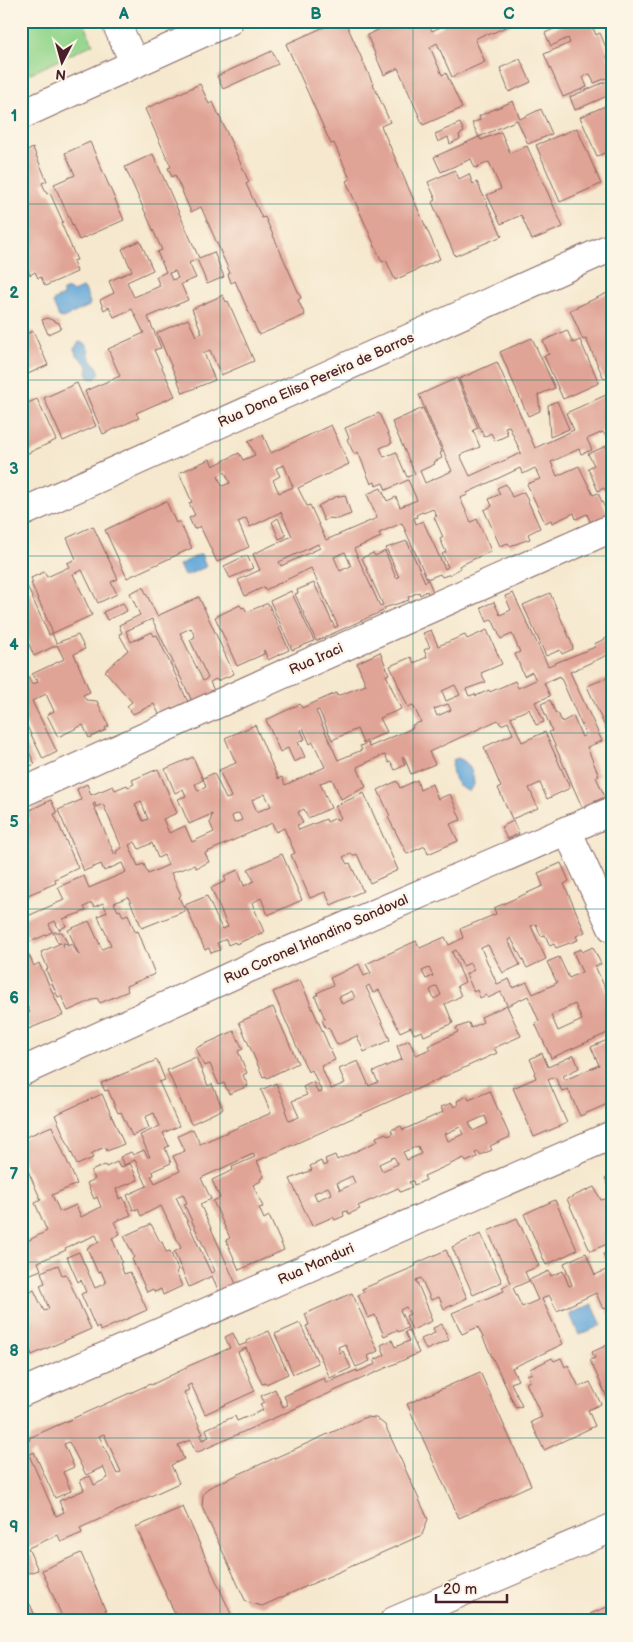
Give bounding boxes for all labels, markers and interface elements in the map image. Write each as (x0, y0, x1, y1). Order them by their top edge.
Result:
text: A (118, 5, 129, 24)
text: B (310, 5, 322, 24)
text: C (503, 5, 515, 24)
north arrow (38, 38, 88, 88)
text: N (55, 65, 67, 83)
text: 1 (11, 107, 17, 126)
text: 2 (9, 284, 19, 303)
street label: Rua Dona Elisa Pereira de Barros (215, 329, 417, 431)
text: 3 (9, 460, 19, 479)
text: 4 (9, 636, 19, 655)
street label: Rua Iraci (286, 640, 346, 678)
text: 5 (9, 813, 19, 832)
street label: Rua Coronel Irlandino Sandoval (221, 891, 411, 987)
text: 6 (9, 989, 19, 1008)
text: 7 (10, 1165, 19, 1184)
street label: Rua Manduri (275, 1240, 357, 1288)
text: 8 (9, 1342, 19, 1361)
text: 9 (9, 1518, 19, 1537)
scale bar (436, 1572, 507, 1604)
text: 20 m (443, 1580, 477, 1599)

